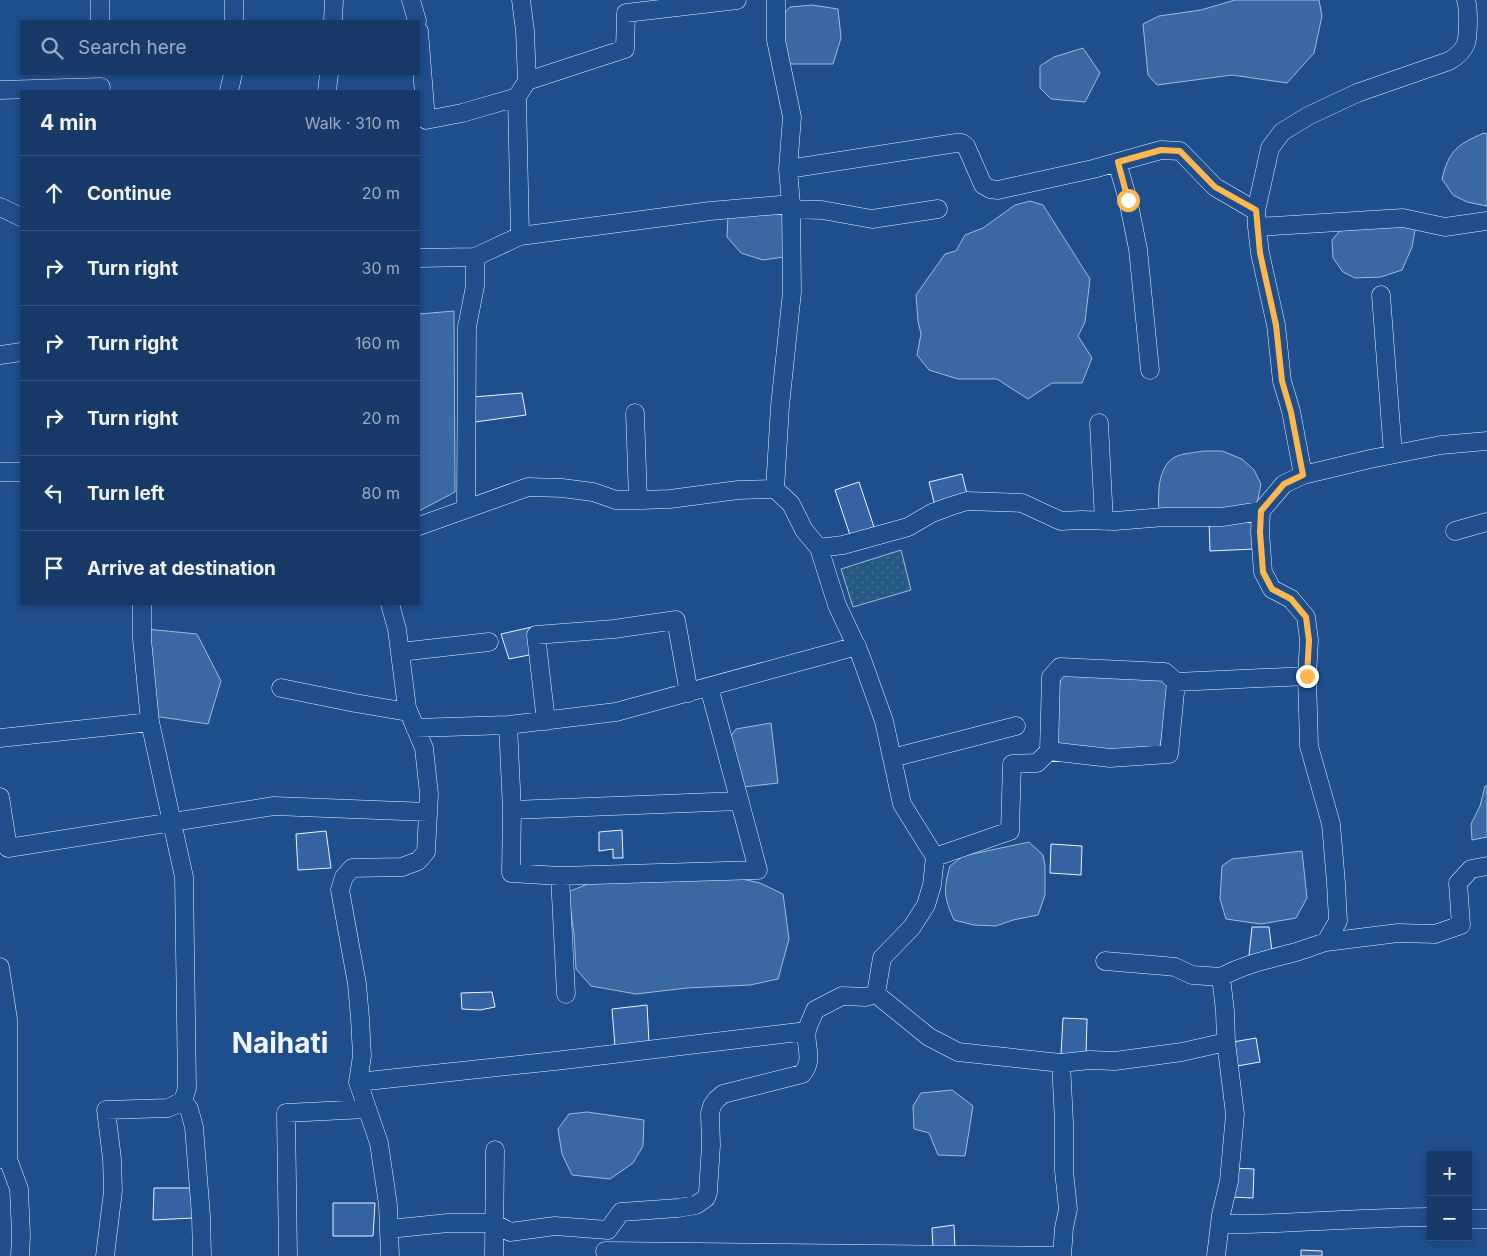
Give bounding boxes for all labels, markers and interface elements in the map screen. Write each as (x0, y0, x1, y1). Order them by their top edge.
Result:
search box (20, 20, 420, 75)
icon: search (38, 34, 66, 62)
text: Search here (78, 36, 187, 59)
text: 4 min (40, 110, 97, 135)
text: Walk · 310 m (305, 113, 400, 133)
icon: ahead (40, 179, 68, 207)
text: Continue (87, 182, 172, 205)
text: 20 m (362, 183, 400, 203)
route start (1117, 189, 1140, 212)
icon: right (40, 254, 68, 282)
text: Turn right (87, 257, 178, 280)
text: 30 m (362, 258, 400, 278)
icon: right (40, 329, 68, 357)
text: Turn right (87, 332, 178, 355)
text: 160 m (355, 333, 400, 353)
icon: right (40, 404, 68, 432)
text: Turn right (87, 407, 178, 430)
text: 20 m (362, 408, 400, 428)
icon: left (40, 479, 68, 507)
text: Turn left (87, 482, 165, 505)
text: 80 m (361, 483, 400, 503)
icon: arrive (40, 554, 68, 582)
text: Arrive at destination (87, 557, 276, 580)
route end (1296, 665, 1319, 688)
district label: Naihati (232, 1026, 328, 1060)
map controls (1427, 1151, 1472, 1241)
button: + (1427, 1151, 1472, 1196)
button: − (1427, 1196, 1472, 1241)

